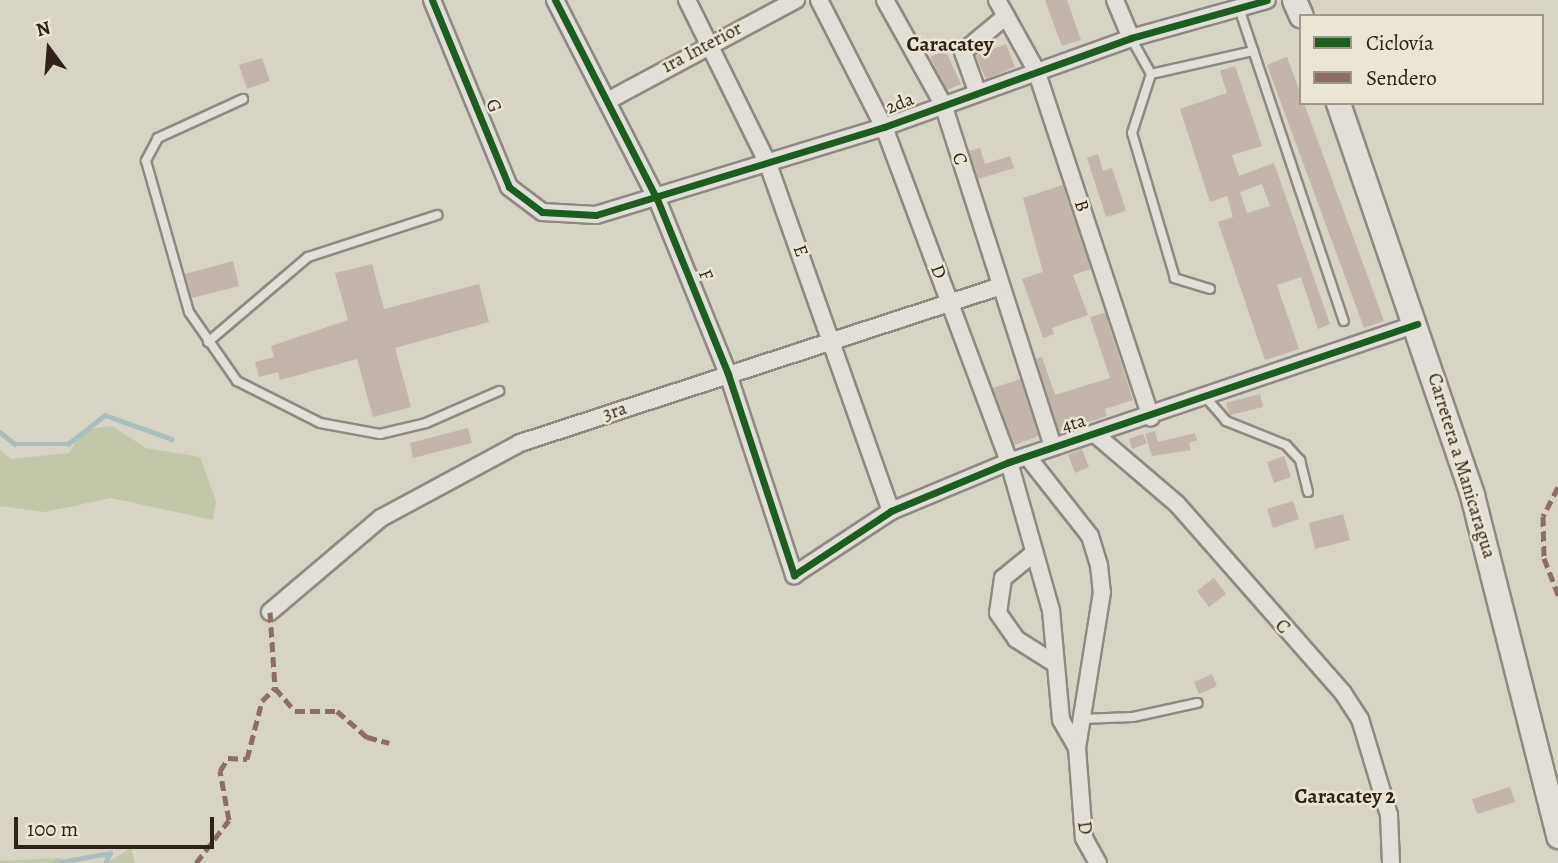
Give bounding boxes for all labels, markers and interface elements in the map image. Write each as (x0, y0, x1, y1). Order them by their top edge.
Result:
north arrow (14, 14, 84, 84)
text: N (33, 14, 53, 43)
legend (1299, 14, 1544, 105)
street label: 1ra Interior (658, 17, 746, 79)
text: Ciclovía (1366, 29, 1434, 57)
district label: Caracatey (906, 31, 994, 57)
text: Sendero (1366, 64, 1437, 92)
street label: 2da (883, 88, 917, 120)
street label: G (480, 96, 506, 116)
street label: C (946, 150, 972, 168)
street label: B (1068, 197, 1094, 215)
street label: E (787, 242, 813, 260)
street label: D (925, 262, 951, 282)
street label: F (693, 266, 717, 284)
street label: Carretera a Manicaragua (1422, 371, 1500, 561)
street label: 3ra (600, 397, 630, 427)
street label: 4ta (1059, 410, 1089, 438)
street label: C (1270, 615, 1294, 639)
district label: Caracatey 2 (1295, 783, 1395, 809)
scale bar (18, 804, 217, 848)
text: 100 m (27, 815, 78, 843)
street label: D (1072, 820, 1096, 836)

